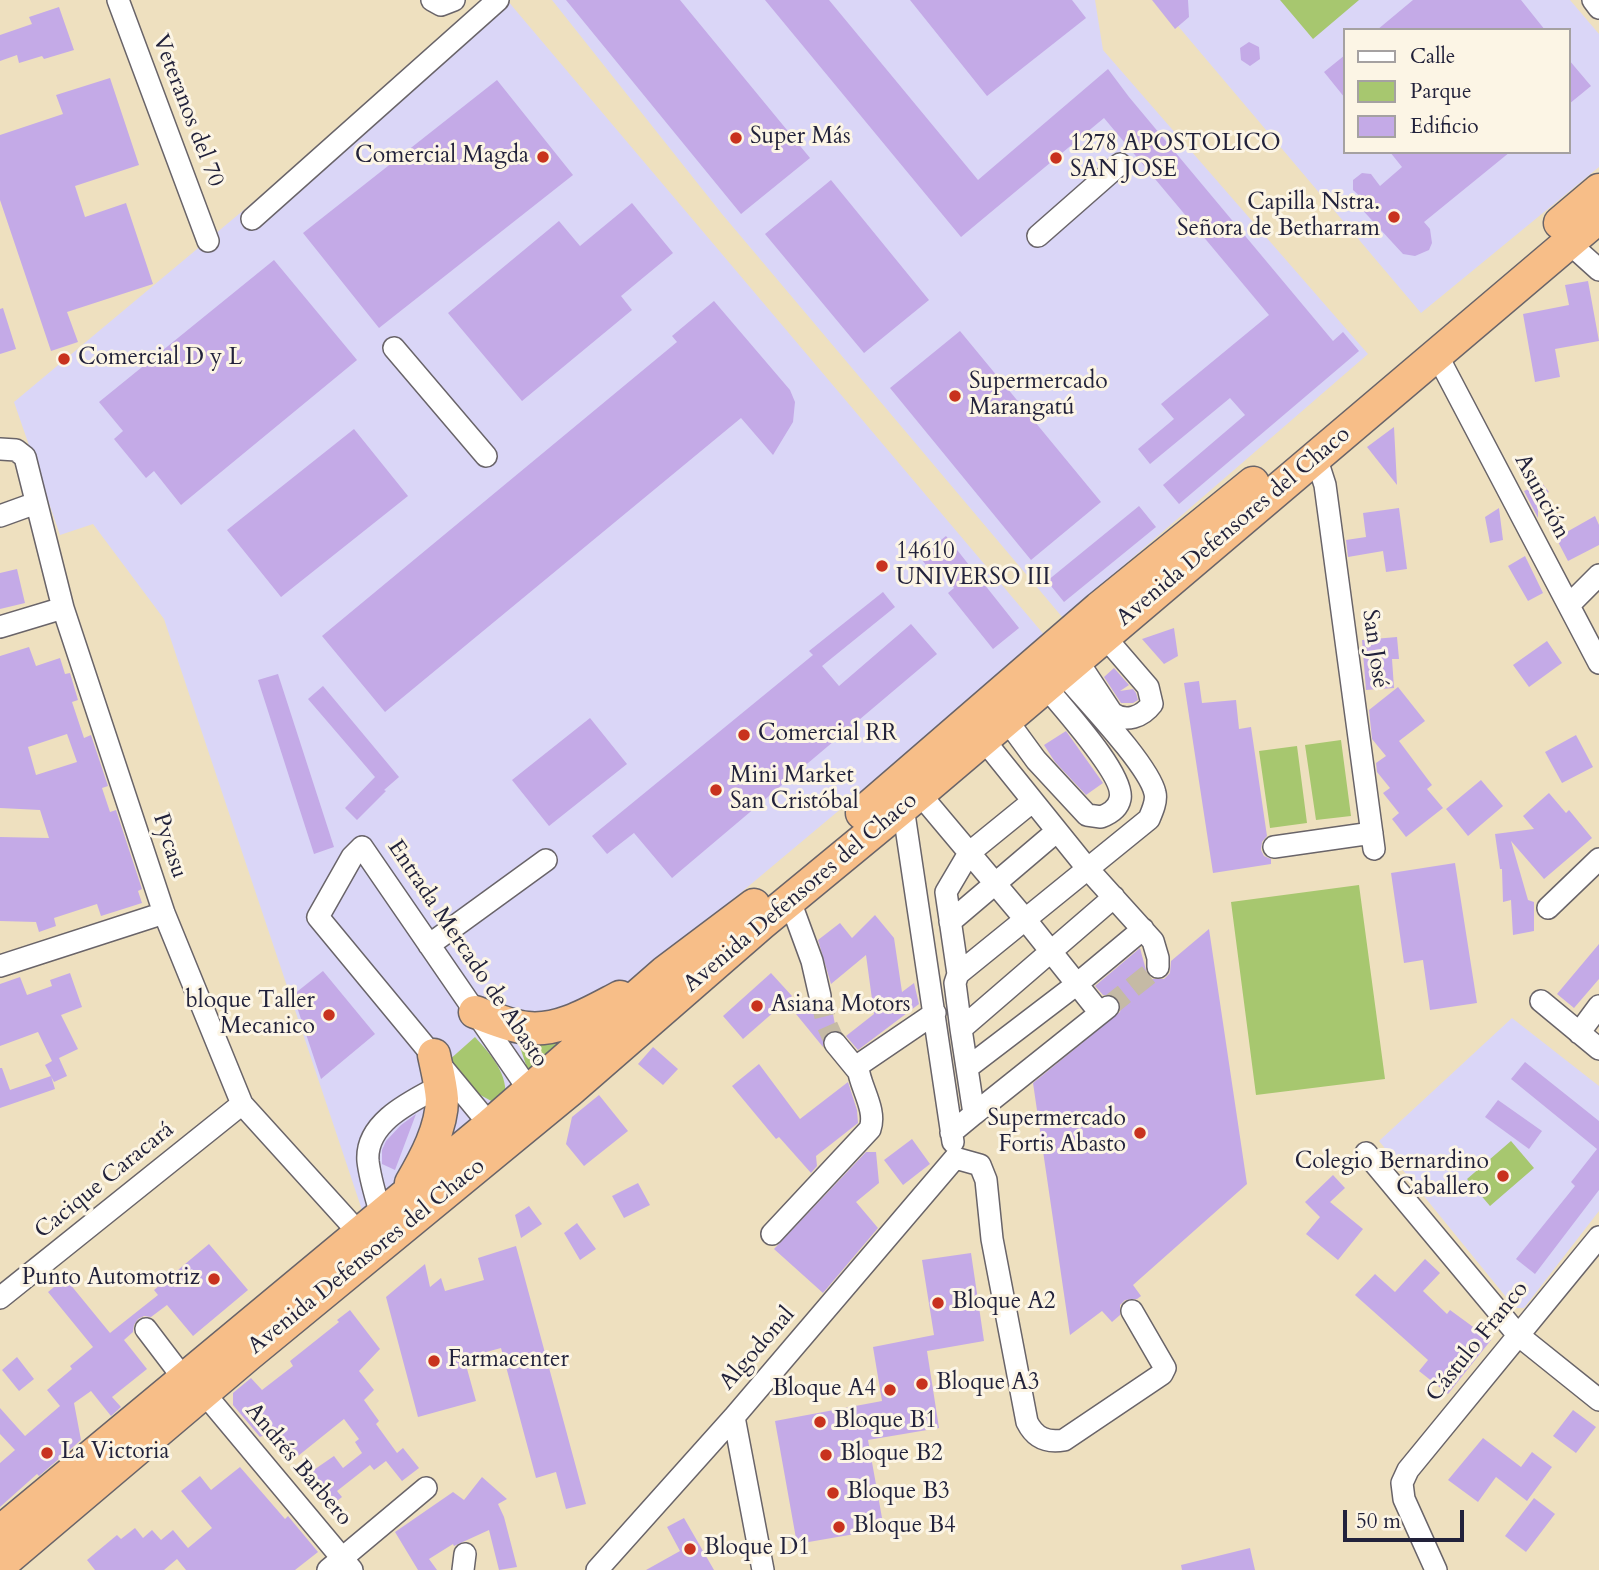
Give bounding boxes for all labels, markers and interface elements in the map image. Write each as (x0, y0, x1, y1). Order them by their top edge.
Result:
legend (1344, 28, 1571, 154)
street label: Veteranos del 70 (145, 31, 229, 191)
text: Calle (1410, 42, 1455, 71)
text: Parque (1410, 77, 1471, 106)
text: Edificio (1410, 112, 1479, 141)
place label: Super Más (750, 124, 851, 152)
marker: Super Más (728, 130, 744, 146)
place label: 1278 APOSTOLICO SAN JOSE (1070, 131, 1281, 185)
place label: Comercial Magda (355, 143, 529, 171)
marker: Comercial Magda (535, 149, 551, 165)
marker: 1278 APOSTOLICO SAN JOSE (1048, 150, 1064, 166)
place label: Capilla Nstra. Señora de Betharram (1177, 190, 1380, 244)
marker: Capilla Nstra. Señora de Betharram (1386, 209, 1402, 225)
place label: Comercial D y L (78, 345, 242, 373)
marker: Comercial D y L (56, 351, 72, 367)
place label: Supermercado Marangatú (969, 369, 1108, 423)
marker: Supermercado Marangatú (947, 388, 963, 404)
street label: Avenida Defensores del Chaco (1112, 421, 1356, 633)
street label: Asunción (1507, 450, 1575, 544)
place label: 14610 UNIVERSO III (896, 539, 1050, 593)
marker: 14610 UNIVERSO III (874, 558, 890, 574)
street label: San José (1355, 608, 1393, 690)
place label: Comercial RR (758, 721, 897, 749)
marker: Comercial RR (736, 727, 752, 743)
place label: Mini Market San Cristóbal (730, 763, 859, 817)
marker: Mini Market San Cristóbal (708, 782, 724, 798)
street label: Avenida Defensores del Chaco (679, 787, 923, 999)
street label: Pycasu (146, 810, 192, 882)
street label: Entrada Mercado de Abasto (381, 835, 553, 1073)
place label: bloque Taller Mecanico (185, 988, 315, 1042)
place label: Asiana Motors (771, 992, 911, 1020)
marker: Asiana Motors (749, 998, 765, 1014)
marker: bloque Taller Mecanico (321, 1007, 337, 1023)
place label: Supermercado Fortis Abasto (987, 1106, 1126, 1160)
street label: Cacique Caracará (30, 1117, 180, 1245)
marker: Supermercado Fortis Abasto (1132, 1125, 1148, 1141)
place label: Colegio Bernardino Caballero (1295, 1149, 1489, 1203)
street label: Avenida Defensores del Chaco (243, 1153, 491, 1361)
marker: Colegio Bernardino Caballero (1495, 1168, 1511, 1184)
place label: Punto Automotriz (22, 1265, 200, 1293)
marker: Punto Automotriz (206, 1271, 222, 1287)
street label: Cástulo Franco (1421, 1276, 1535, 1408)
place label: Bloque A2 (952, 1289, 1056, 1317)
marker: Bloque A2 (930, 1295, 946, 1311)
street label: Algodonal (714, 1302, 802, 1396)
place label: Farmacenter (448, 1347, 569, 1375)
marker: Farmacenter (426, 1353, 442, 1369)
place label: Bloque A3 (936, 1370, 1040, 1398)
place label: Bloque A4 (772, 1376, 876, 1404)
marker: Bloque A3 (914, 1376, 930, 1392)
marker: Bloque A4 (882, 1382, 898, 1398)
street label: Andrés Barbero (239, 1398, 357, 1532)
place label: Bloque B1 (834, 1408, 937, 1436)
marker: Bloque B1 (812, 1414, 828, 1430)
place label: La Victoria (61, 1439, 169, 1467)
place label: Bloque B2 (840, 1441, 943, 1469)
marker: La Victoria (39, 1445, 55, 1461)
marker: Bloque B2 (818, 1447, 834, 1463)
place label: Bloque B3 (847, 1479, 950, 1507)
marker: Bloque B3 (825, 1485, 841, 1501)
scale bar (1347, 1496, 1468, 1540)
text: 50 m (1356, 1507, 1401, 1536)
place label: Bloque B4 (853, 1513, 956, 1541)
marker: Bloque B4 (831, 1519, 847, 1535)
place label: Bloque D1 (704, 1535, 810, 1563)
marker: Bloque D1 (682, 1541, 698, 1557)

